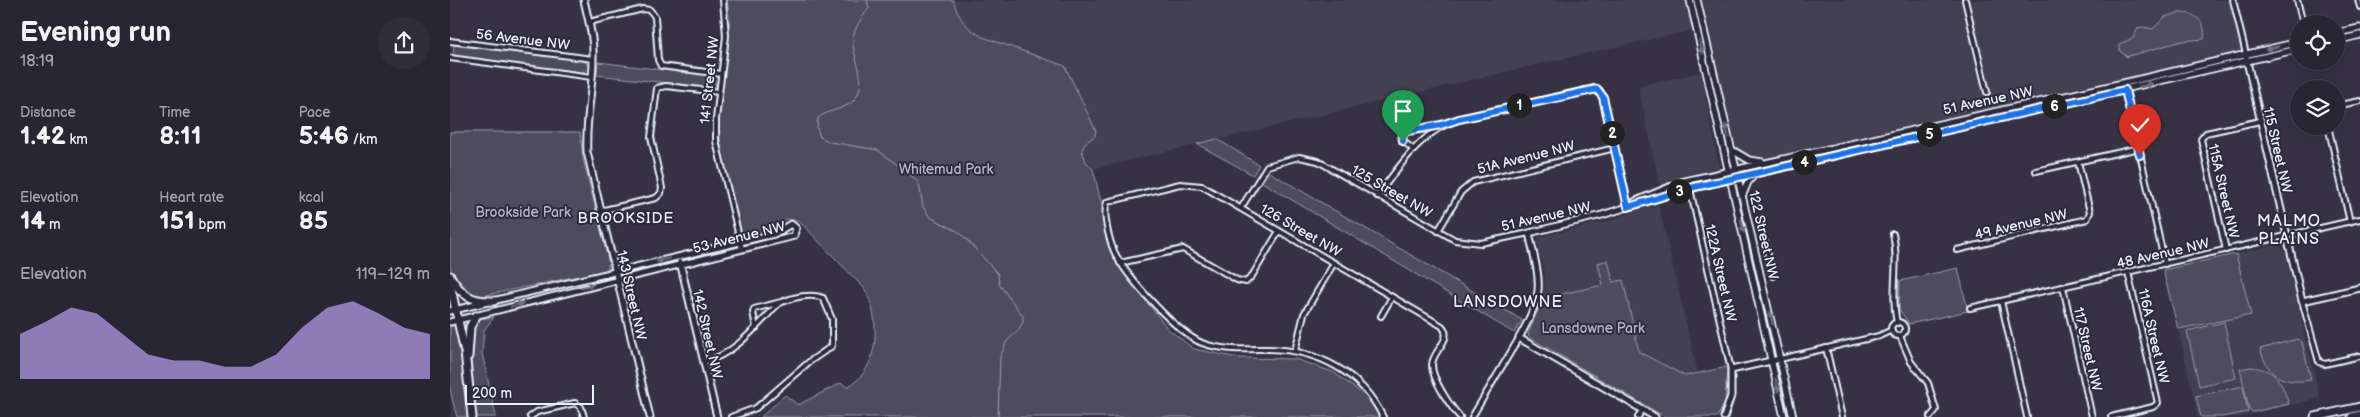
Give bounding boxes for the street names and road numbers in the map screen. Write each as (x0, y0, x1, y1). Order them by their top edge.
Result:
street label: 56 Avenue NW (475, 25, 571, 54)
street label: 141 Street NW (696, 35, 723, 125)
street label: 51 Avenue NW (1942, 83, 2035, 118)
street label: 115 Street NW (2259, 105, 2296, 195)
street label: 51A Avenue NW (1476, 137, 1577, 178)
street label: 115A Street NW (2204, 142, 2243, 240)
street label: 125 Street NW (1348, 161, 1436, 222)
street label: 122 Street NW (1745, 189, 1782, 282)
street label: 51 Avenue NW (1500, 198, 1593, 235)
street label: 126 Street NW (1257, 200, 1345, 261)
street label: 49 Avenue NW (1973, 206, 2069, 243)
street label: 53 Avenue NW (691, 218, 787, 257)
street label: 122A Street NW (1701, 223, 1740, 324)
street label: 48 Avenue NW (2115, 235, 2211, 272)
street label: 143 Street NW (613, 249, 650, 342)
street label: 116A Street NW (2134, 287, 2173, 386)
street label: 142 Street NW (689, 288, 726, 381)
street label: 117 Street NW (2070, 305, 2106, 393)

